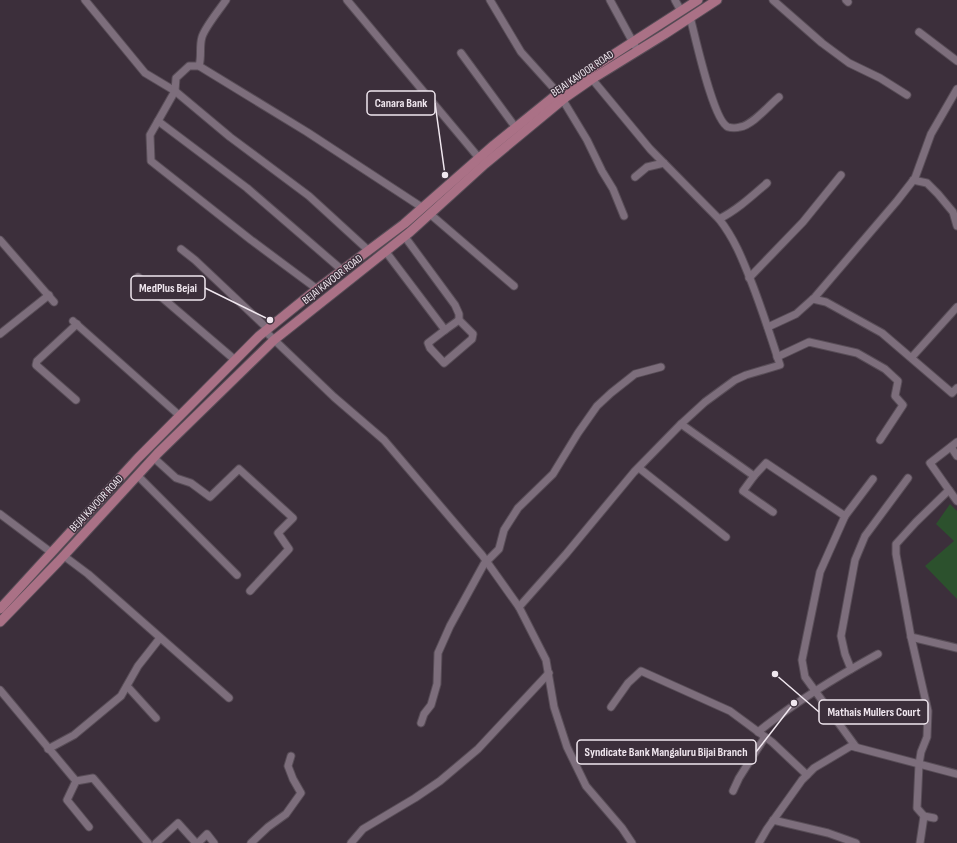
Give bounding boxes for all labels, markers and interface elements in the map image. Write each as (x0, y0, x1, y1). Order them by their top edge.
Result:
street label: BEJAI KAVOOR ROAD (548, 48, 616, 99)
callout: Canara Bank (367, 91, 435, 115)
text: Canara Bank (375, 96, 427, 111)
street label: BEJAI KAVOOR ROAD (300, 252, 365, 307)
callout: MedPlus Bejai (131, 276, 205, 300)
text: MedPlus Bejai (139, 281, 197, 296)
street label: BEJAI KAVOOR ROAD (67, 472, 126, 534)
callout: Mathais Mullers Court (819, 700, 928, 724)
text: Mathais Mullers Court (828, 705, 921, 720)
callout: Syndicate Bank Mangaluru Bijai Branch (577, 740, 756, 764)
text: Syndicate Bank Mangaluru Bijai Branch (585, 745, 747, 760)

